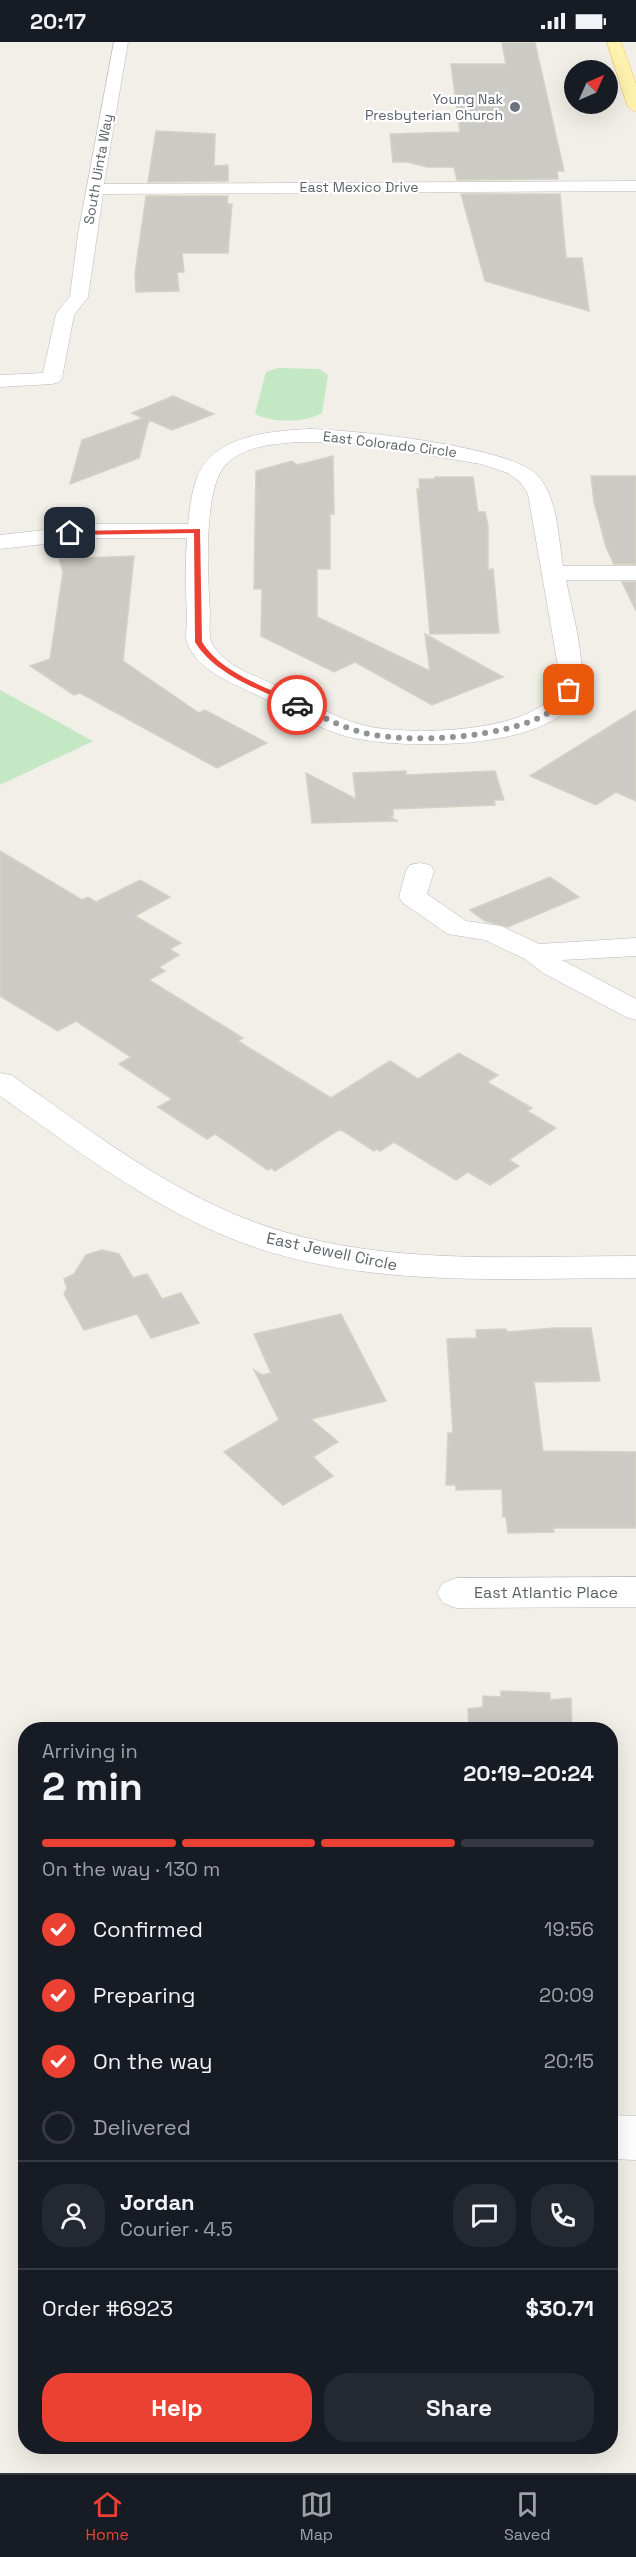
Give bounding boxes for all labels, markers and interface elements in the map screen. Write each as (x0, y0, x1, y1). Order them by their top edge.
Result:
text: 20:17 (30, 7, 86, 35)
north arrow (564, 60, 618, 114)
map controls (564, 60, 618, 114)
place label: Young Nak Presbyterian Church (365, 90, 503, 124)
marker: Young Nak Presbyterian Church (508, 100, 522, 114)
street label: South Uinta Way (79, 112, 117, 226)
street label: East Mexico Drive (300, 178, 418, 196)
street label: East Colorado Circle (322, 427, 458, 461)
pin (44, 507, 95, 558)
icon: home (53, 516, 86, 549)
pin (543, 664, 594, 715)
icon: bag (552, 673, 585, 706)
courier (267, 675, 327, 735)
icon: car (281, 689, 314, 722)
street label: East Jewell Circle (265, 1227, 399, 1276)
street label: East Atlantic Place (474, 1582, 618, 1603)
text: Arriving in (42, 1738, 138, 1764)
text: 20:19–20:24 (463, 1759, 594, 1787)
text: 2 min (42, 1762, 143, 1811)
text: On the way · 130 m (42, 1856, 220, 1882)
icon: check (42, 1913, 75, 1946)
text: Confirmed (93, 1915, 203, 1943)
text: 19:56 (544, 1916, 594, 1942)
icon: check (42, 1979, 75, 2012)
text: Preparing (93, 1981, 195, 2009)
text: 20:09 (539, 1982, 594, 2008)
icon: check (42, 2045, 75, 2078)
text: On the way (93, 2047, 212, 2075)
text: 20:15 (544, 2048, 594, 2074)
text: Delivered (93, 2113, 191, 2141)
button: person (42, 2184, 105, 2247)
button: chat (453, 2184, 516, 2247)
button: phone (531, 2184, 594, 2247)
text: Jordan (120, 2188, 195, 2216)
text: Courier · 4.5 (120, 2216, 233, 2242)
text: Order #6923 (42, 2294, 173, 2322)
text: $30.71 (526, 2294, 594, 2322)
button: Help (42, 2373, 312, 2442)
button: Share (324, 2373, 594, 2442)
tab: Home (85, 2488, 129, 2545)
tab: Map (300, 2488, 333, 2545)
tab: Saved (504, 2488, 551, 2545)

